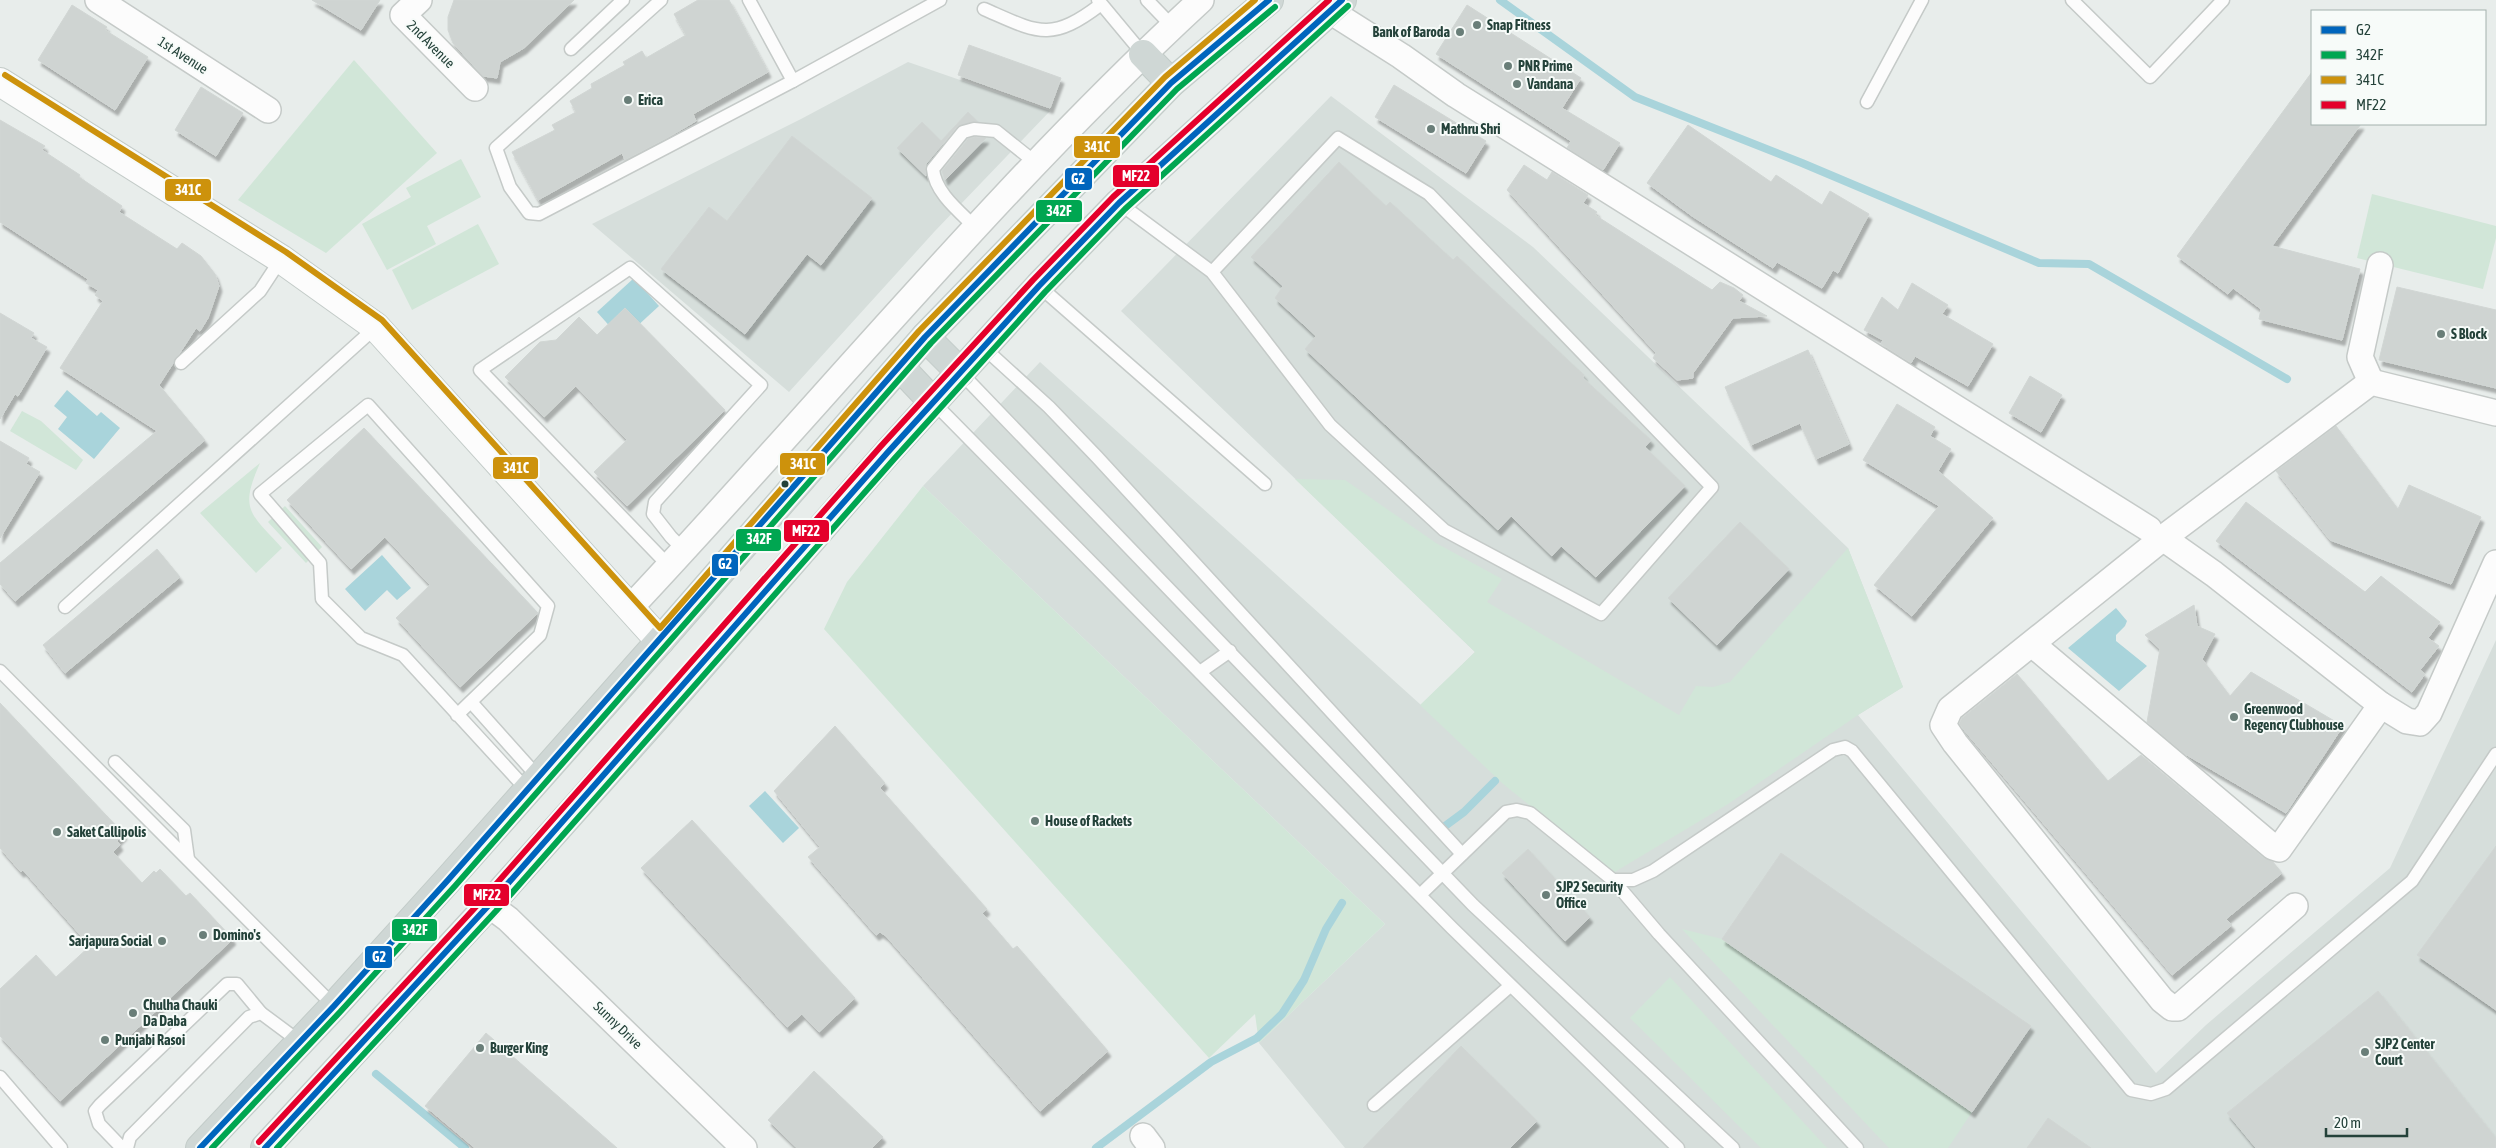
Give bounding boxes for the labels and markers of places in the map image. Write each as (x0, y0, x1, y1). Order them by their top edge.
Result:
place label: Snap Fitness (1487, 17, 1551, 33)
marker: Snap Fitness (1471, 19, 1483, 31)
place label: Bank of Baroda (1373, 24, 1450, 40)
marker: Bank of Baroda (1454, 26, 1466, 38)
place label: PNR Prime (1518, 58, 1573, 74)
marker: PNR Prime (1502, 60, 1514, 72)
place label: Vandana (1526, 76, 1574, 92)
marker: Vandana (1511, 78, 1523, 90)
place label: Erica (638, 92, 663, 108)
marker: Erica (622, 94, 634, 106)
place label: Mathru Shri (1441, 121, 1501, 137)
marker: Mathru Shri (1425, 123, 1437, 135)
place label: S Block (2451, 326, 2488, 342)
marker: S Block (2435, 328, 2447, 340)
unlabelled marker (780, 479, 790, 489)
place label: Greenwood Regency Clubhouse (2244, 701, 2344, 733)
marker: Greenwood Regency Clubhouse (2228, 711, 2240, 723)
place label: House of Rackets (1045, 813, 1132, 829)
marker: House of Rackets (1029, 815, 1041, 827)
place label: Saket Callipolis (67, 824, 146, 840)
marker: Saket Callipolis (51, 826, 63, 838)
place label: SJP2 Security Office (1556, 879, 1623, 911)
marker: SJP2 Security Office (1540, 889, 1552, 901)
place label: Domino's (213, 927, 261, 943)
marker: Domino's (197, 929, 209, 941)
place label: Sarjapura Social (69, 933, 152, 949)
marker: Sarjapura Social (156, 935, 168, 947)
place label: Chulha Chauki Da Daba (143, 997, 217, 1029)
marker: Chulha Chauki Da Daba (127, 1007, 139, 1019)
place label: Punjabi Rasoi (115, 1032, 185, 1048)
marker: Punjabi Rasoi (99, 1034, 111, 1046)
place label: SJP2 Center Court (2375, 1036, 2435, 1068)
place label: Burger King (490, 1040, 549, 1056)
marker: Burger King (474, 1042, 486, 1054)
marker: SJP2 Center Court (2359, 1046, 2371, 1058)

